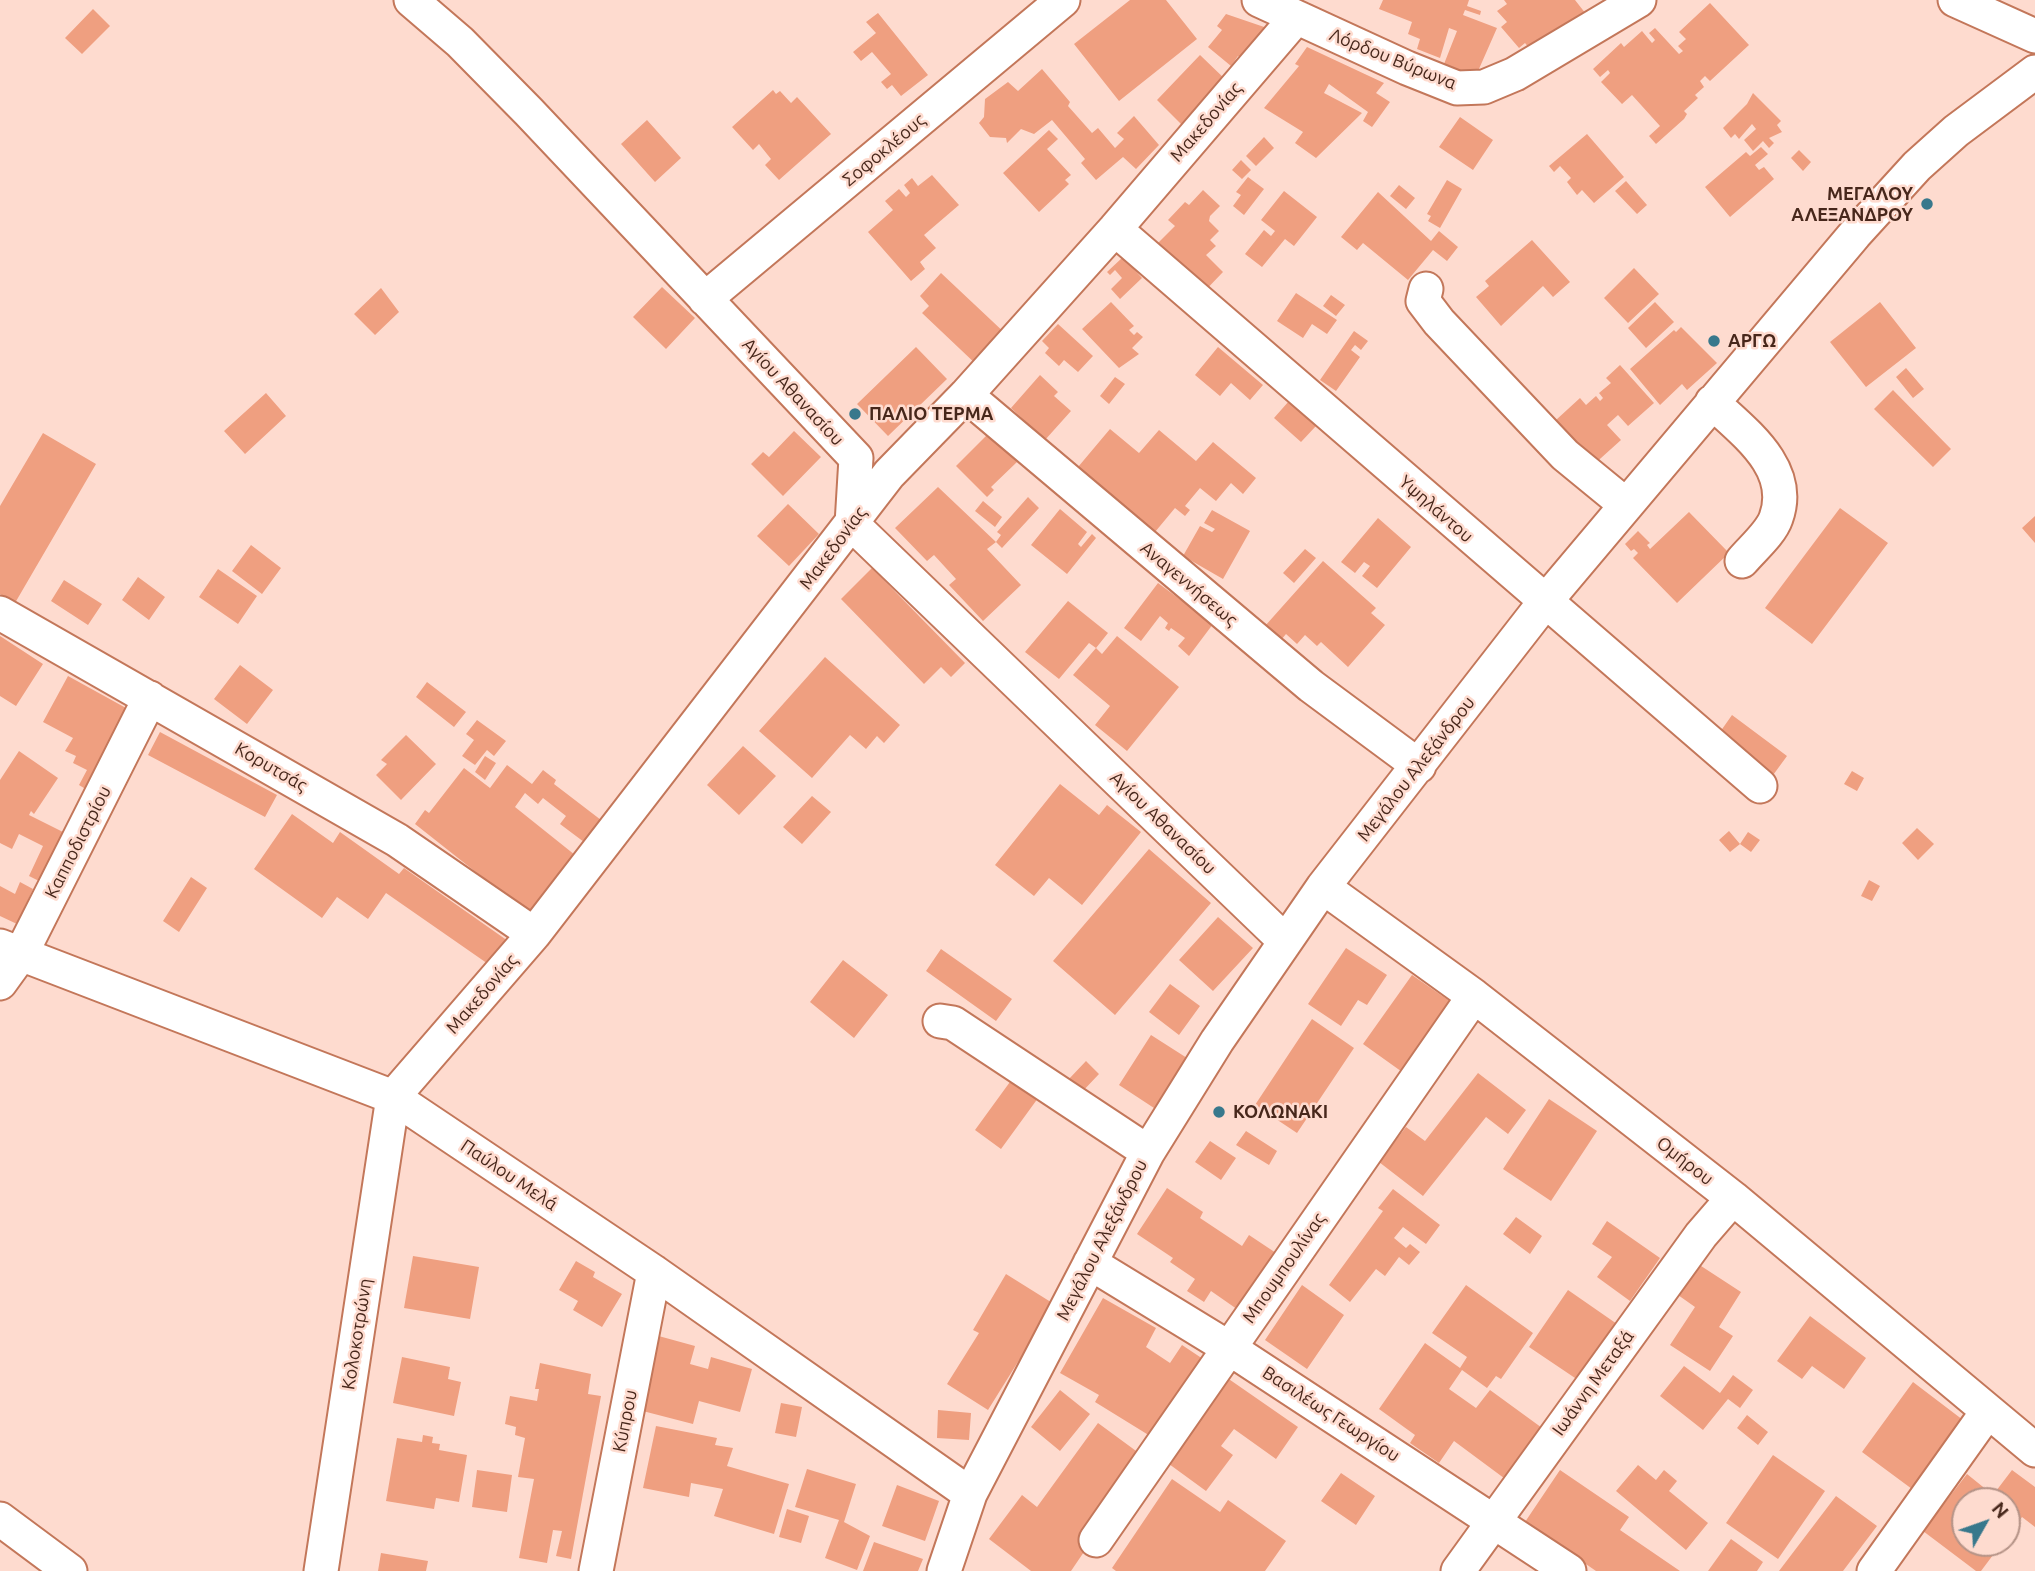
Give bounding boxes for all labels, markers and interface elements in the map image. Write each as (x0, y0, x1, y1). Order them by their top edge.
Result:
street label: Λόρδου Βύρωνα (1326, 24, 1460, 94)
street label: Μακεδονίας (1166, 78, 1246, 166)
street label: Σοφοκλέους (838, 109, 930, 191)
place label: ΜΕΓΑΛΟΥ ΑΛΕΞΑΝΔΡΟΥ (1791, 183, 1913, 226)
marker: ΜΕΓΑΛΟΥ ΑΛΕΞΑΝΔΡΟΥ (1919, 196, 1935, 212)
place label: ΑΡΓΩ (1728, 330, 1776, 352)
marker: ΑΡΓΩ (1706, 333, 1722, 349)
street label: Αγίου Αθανασίου (738, 334, 848, 450)
place label: ΠΑΛΙΟ ΤΕΡΜΑ (869, 403, 993, 425)
marker: ΠΑΛΙΟ ΤΕΡΜΑ (847, 406, 863, 422)
street label: Υψηλάντου (1394, 471, 1478, 547)
street label: Μακεδονίας (795, 502, 871, 594)
street label: Αναγεννήσεως (1136, 537, 1242, 631)
street label: Μεγάλου Αλεξάνδρου (1353, 692, 1479, 846)
street label: Κορυτσάς (231, 738, 311, 796)
street label: Αγίου Αθανασίου (1106, 767, 1220, 879)
street label: Καπποδιστρίου (40, 782, 116, 902)
street label: Μακεδονίας (442, 950, 522, 1038)
place label: ΚΟΛΩΝΑΚΙ (1233, 1101, 1328, 1123)
marker: ΚΟΛΩΝΑΚΙ (1211, 1104, 1227, 1120)
street label: Ομήρου (1652, 1132, 1718, 1190)
street label: Παύλου Μελά (457, 1135, 561, 1215)
street label: Μεγάλου Αλεξάνδρου (1052, 1156, 1152, 1324)
street label: Μπουμπουλίνας (1238, 1209, 1330, 1327)
street label: Κολοκοτρώνη (338, 1277, 376, 1391)
street label: Ιωάννη Μεταξά (1548, 1326, 1638, 1440)
street label: Βασιλέως Γεωργίου (1258, 1362, 1404, 1466)
street label: Κύπρου (608, 1388, 642, 1454)
north arrow (1951, 1487, 2021, 1557)
text: N (1988, 1497, 2014, 1522)

